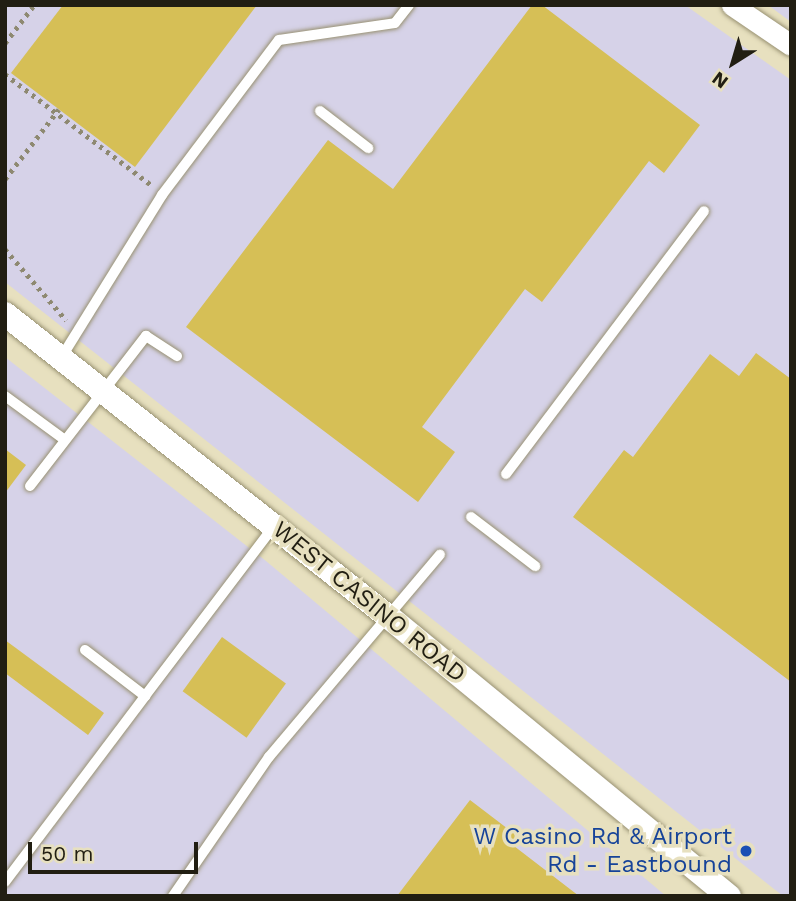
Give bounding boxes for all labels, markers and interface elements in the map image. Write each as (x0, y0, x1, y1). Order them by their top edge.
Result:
north arrow (698, 28, 768, 98)
text: N (708, 67, 733, 94)
street label: WEST CASINO ROAD (267, 515, 471, 689)
place label: W Casino Rd & Airport Rd - Eastbound (472, 823, 732, 879)
scale bar (32, 828, 201, 872)
text: 50 m (41, 841, 93, 866)
marker: W Casino Rd & Airport Rd - Eastbound (738, 843, 754, 859)

